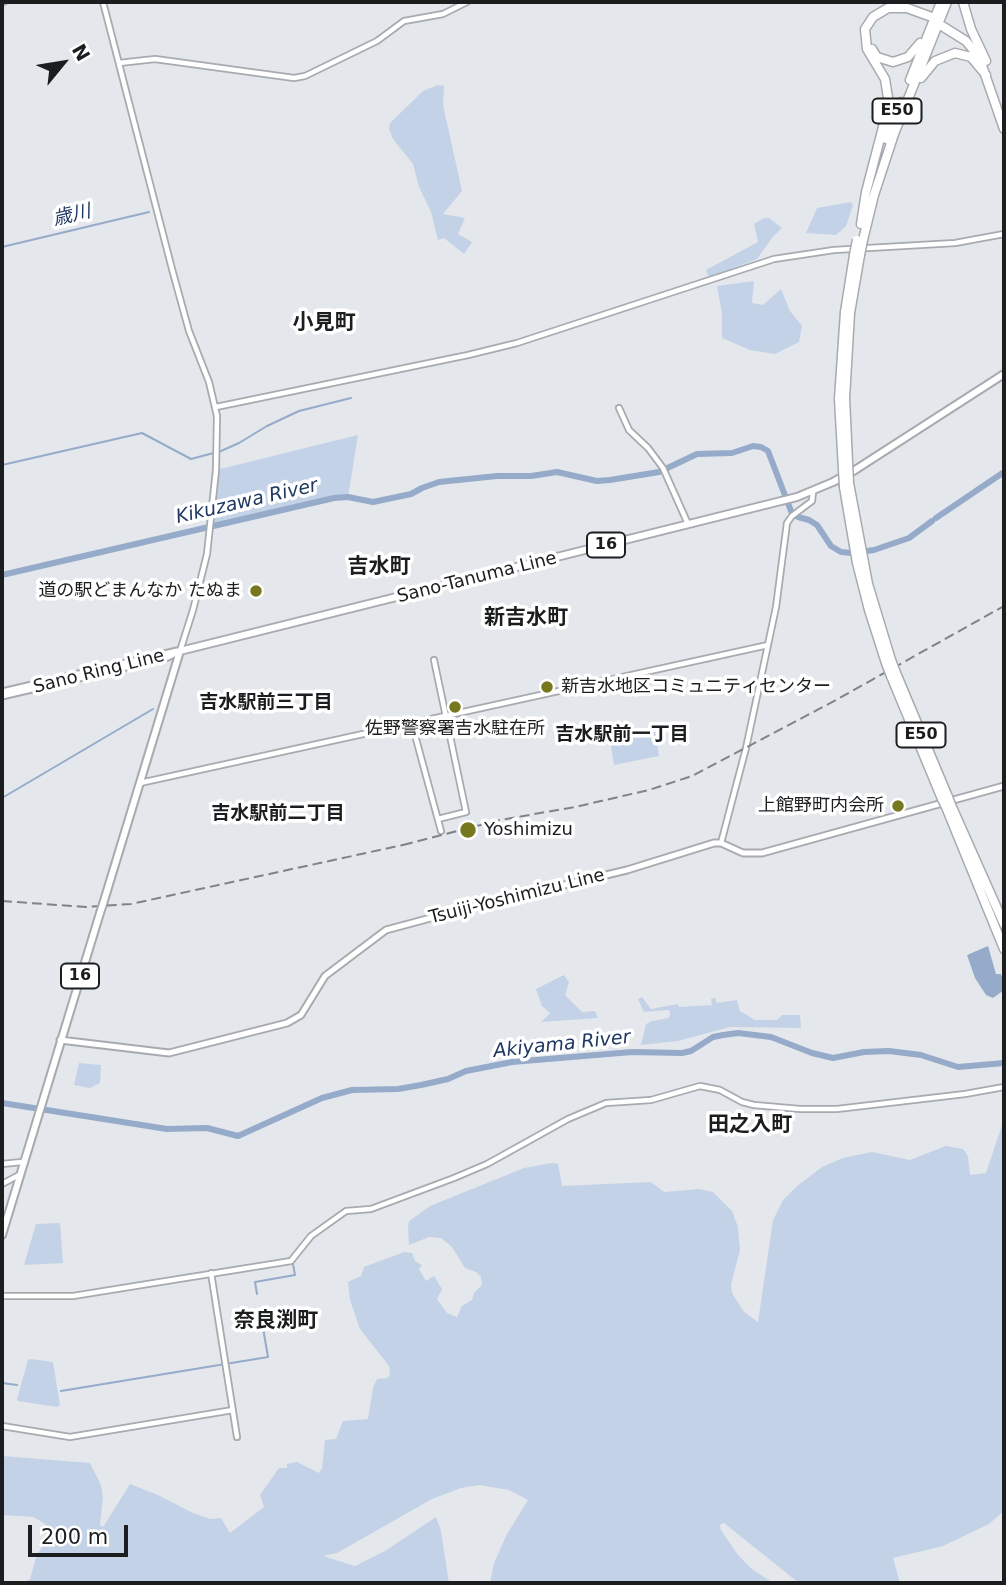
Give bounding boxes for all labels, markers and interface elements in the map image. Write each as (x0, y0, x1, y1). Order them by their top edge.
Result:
north arrow (28, 28, 98, 98)
text: N (68, 40, 95, 65)
road number: E50 (872, 99, 922, 124)
water label: 歳川 (51, 201, 93, 231)
district label: 小見町 (293, 311, 355, 337)
water label: Kikuzawa River (174, 475, 320, 529)
road number: 16 (587, 532, 625, 558)
street label: Sano-Tanuma Line (395, 548, 559, 608)
district label: 吉水町 (348, 555, 410, 581)
place label: 道の駅どまんなか たぬま (38, 580, 242, 602)
marker: 道の駅どまんなか たぬま (248, 583, 264, 599)
district label: 新吉水町 (484, 606, 568, 632)
street label: Sano Ring Line (31, 645, 167, 699)
place label: 新吉水地区コミュニティセンター (561, 676, 831, 698)
marker: 新吉水地区コミュニティセンター (539, 679, 555, 695)
district label: 吉水駅前三丁目 (200, 692, 332, 714)
marker: 佐野警察署吉水駐在所 (447, 699, 463, 715)
place label: 佐野警察署吉水駐在所 (365, 718, 545, 740)
road number: E50 (897, 722, 946, 748)
district label: 吉水駅前一丁目 (556, 724, 688, 746)
place label: 上館野町内会所 (758, 795, 884, 817)
marker: 上館野町内会所 (890, 798, 906, 814)
district label: 吉水駅前二丁目 (212, 803, 344, 825)
place label: Yoshimizu (484, 819, 573, 841)
marker: Yoshimizu (458, 820, 478, 840)
street label: Tsuiji-Yoshimizu Line (427, 865, 607, 929)
road number: 16 (61, 964, 99, 988)
water label: Akiyama River (492, 1026, 632, 1064)
district label: 田之入町 (708, 1113, 792, 1139)
district label: 奈良渕町 (234, 1309, 318, 1335)
scale bar (32, 1512, 131, 1556)
text: 200 m (41, 1525, 108, 1549)

